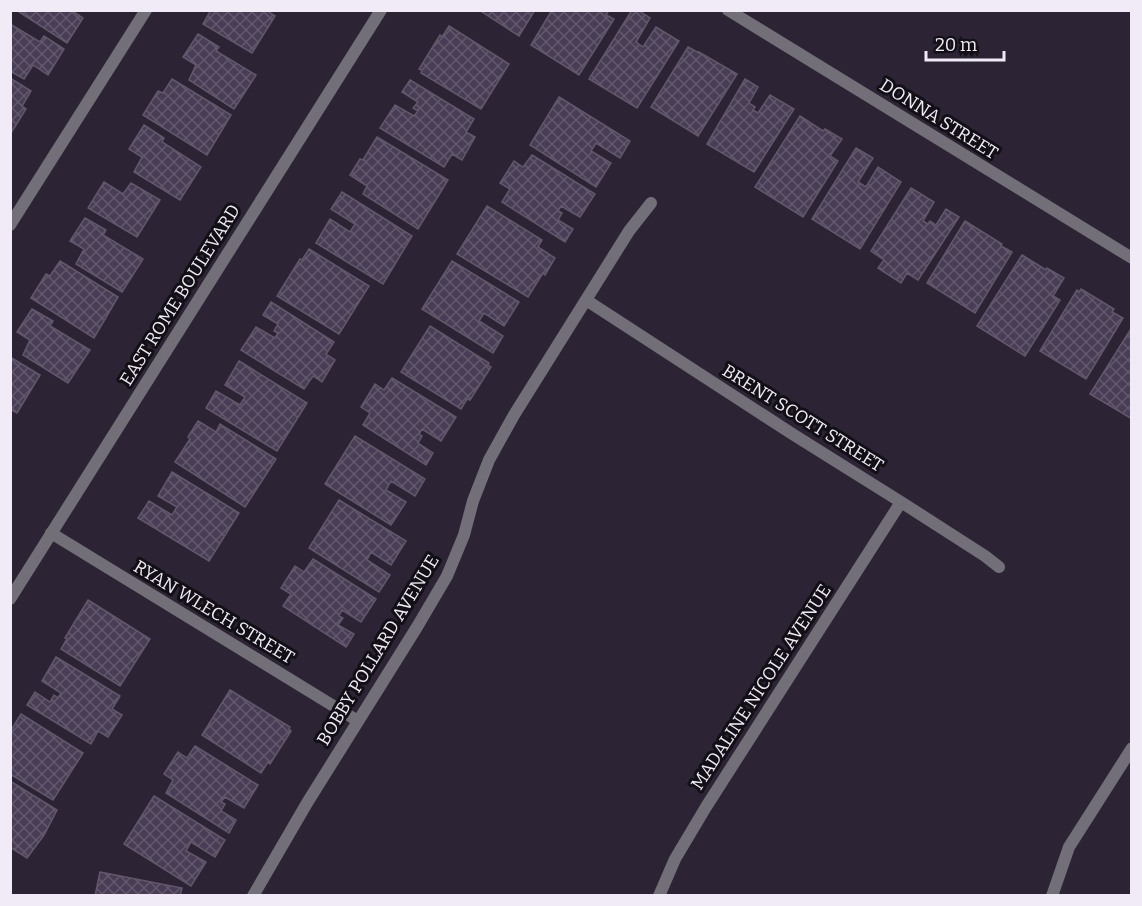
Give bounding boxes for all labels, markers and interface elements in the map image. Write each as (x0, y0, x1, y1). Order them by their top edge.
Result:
scale bar (926, 24, 1004, 62)
text: 20 m (935, 34, 977, 56)
street label: DONNA STREET (876, 74, 1002, 164)
street label: EAST ROME BOULEVARD (115, 200, 245, 390)
street label: BRENT SCOTT STREET (718, 359, 888, 477)
street label: BOBBY POLLARD AVENUE (312, 551, 444, 749)
street label: RYAN WLECH STREET (130, 555, 299, 669)
street label: MADALINE NICOLE AVENUE (686, 580, 836, 794)

